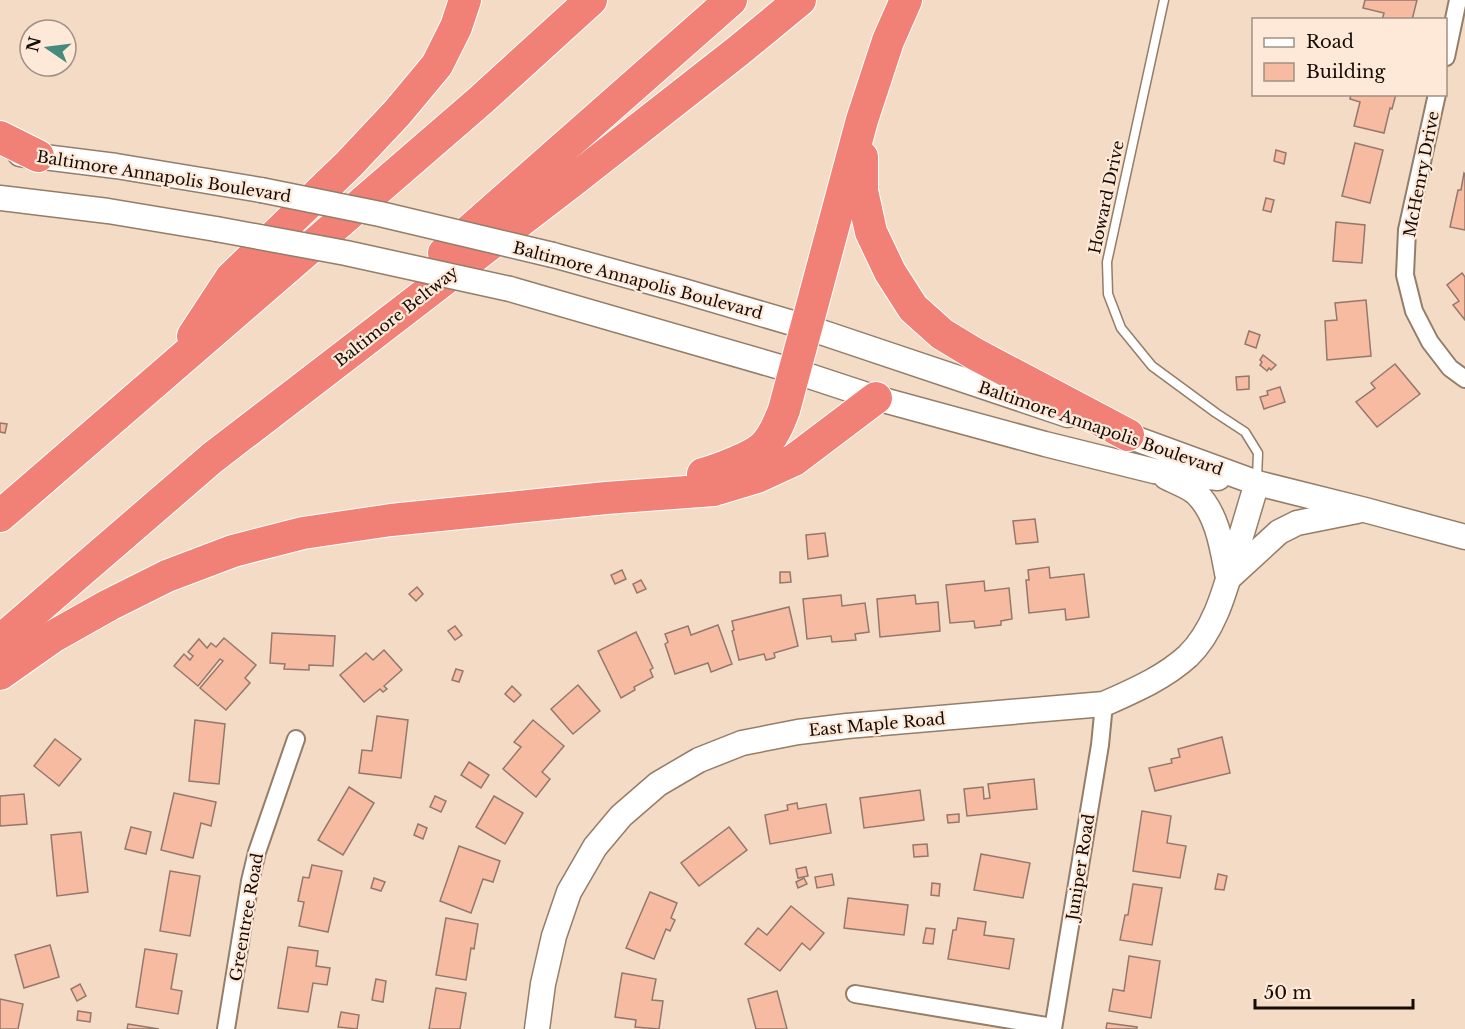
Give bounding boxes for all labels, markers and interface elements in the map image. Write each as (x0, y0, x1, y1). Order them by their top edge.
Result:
north arrow (18, 18, 78, 78)
legend (1252, 18, 1447, 96)
text: Road (1306, 31, 1354, 53)
text: N (22, 35, 45, 54)
text: Building (1306, 61, 1385, 83)
street label: McHenry Drive (1399, 109, 1443, 239)
street label: Howard Drive (1084, 138, 1128, 256)
street label: Baltimore Annapolis Boulevard (35, 146, 293, 206)
street label: Baltimore Annapolis Boulevard (511, 237, 765, 323)
street label: Baltimore Beltway (330, 261, 462, 371)
street label: Baltimore Annapolis Boulevard (976, 377, 1226, 479)
street label: East Maple Road (808, 708, 946, 740)
street label: Juniper Road (1061, 812, 1098, 924)
street label: Greentree Road (225, 851, 267, 983)
scale bar (1255, 972, 1412, 1010)
text: 50 m (1264, 982, 1312, 1004)

